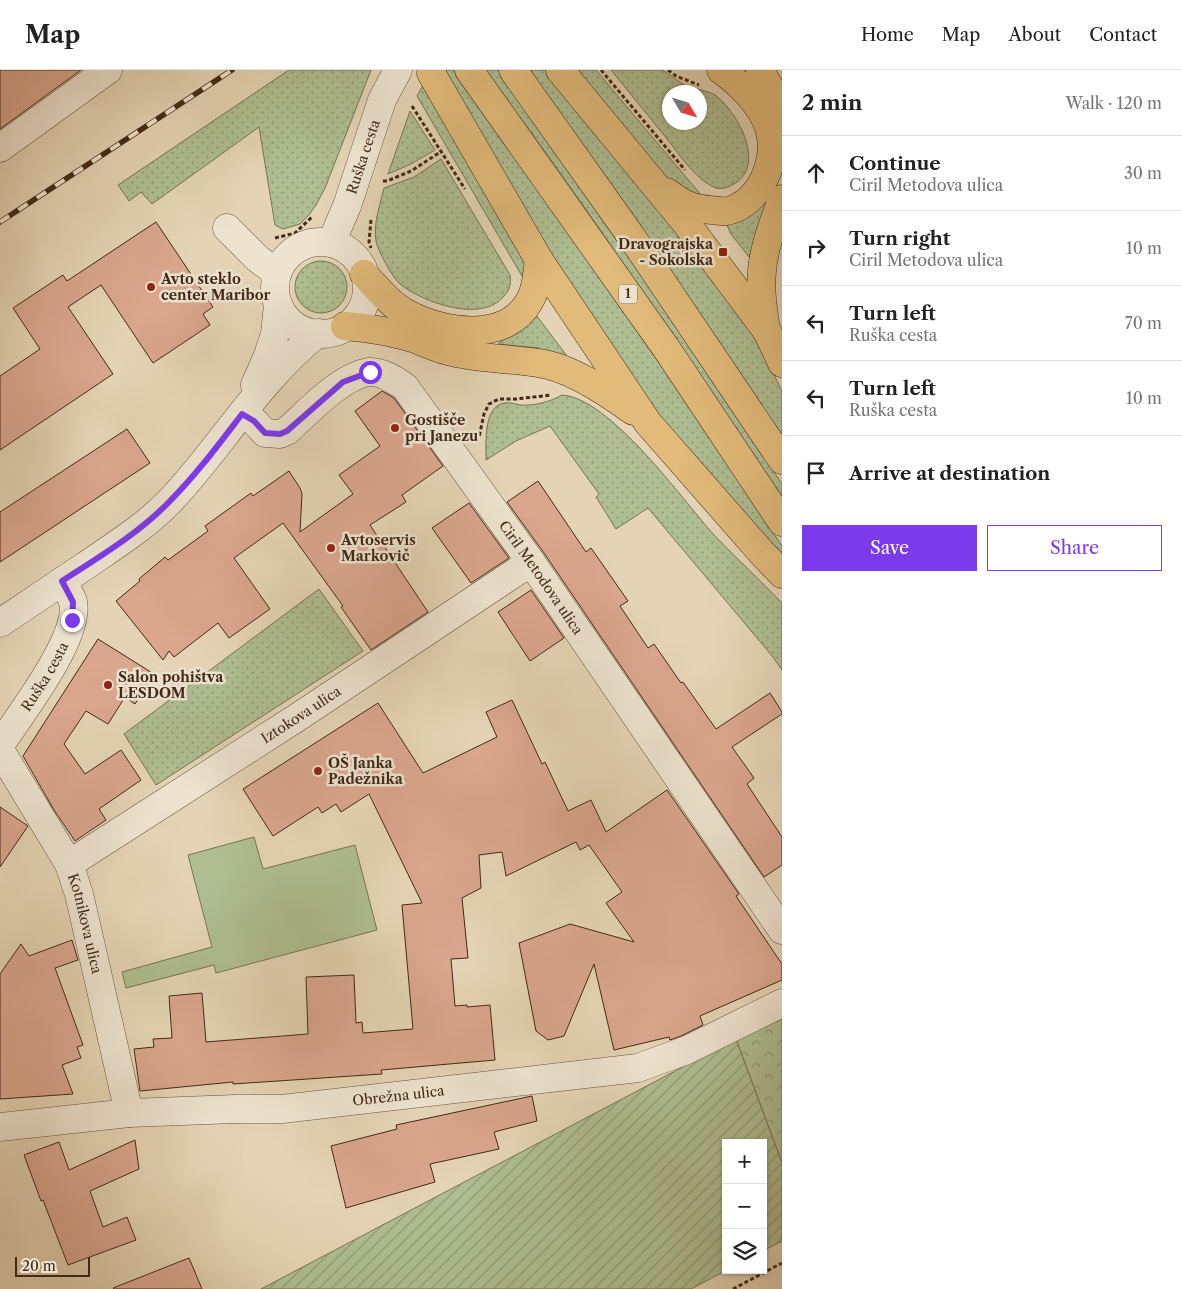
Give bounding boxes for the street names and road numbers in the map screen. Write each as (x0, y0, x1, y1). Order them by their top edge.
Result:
street label: Ruška cesta (343, 117, 384, 196)
road number: 1 (619, 284, 637, 303)
street label: Ciril Metodova ulica (495, 517, 587, 639)
street label: Ruška cesta (17, 639, 73, 715)
street label: Iztokova ulica (258, 682, 345, 747)
street label: Kotnikova ulica (64, 871, 106, 976)
street label: Obrežna ulica (351, 1081, 446, 1110)

